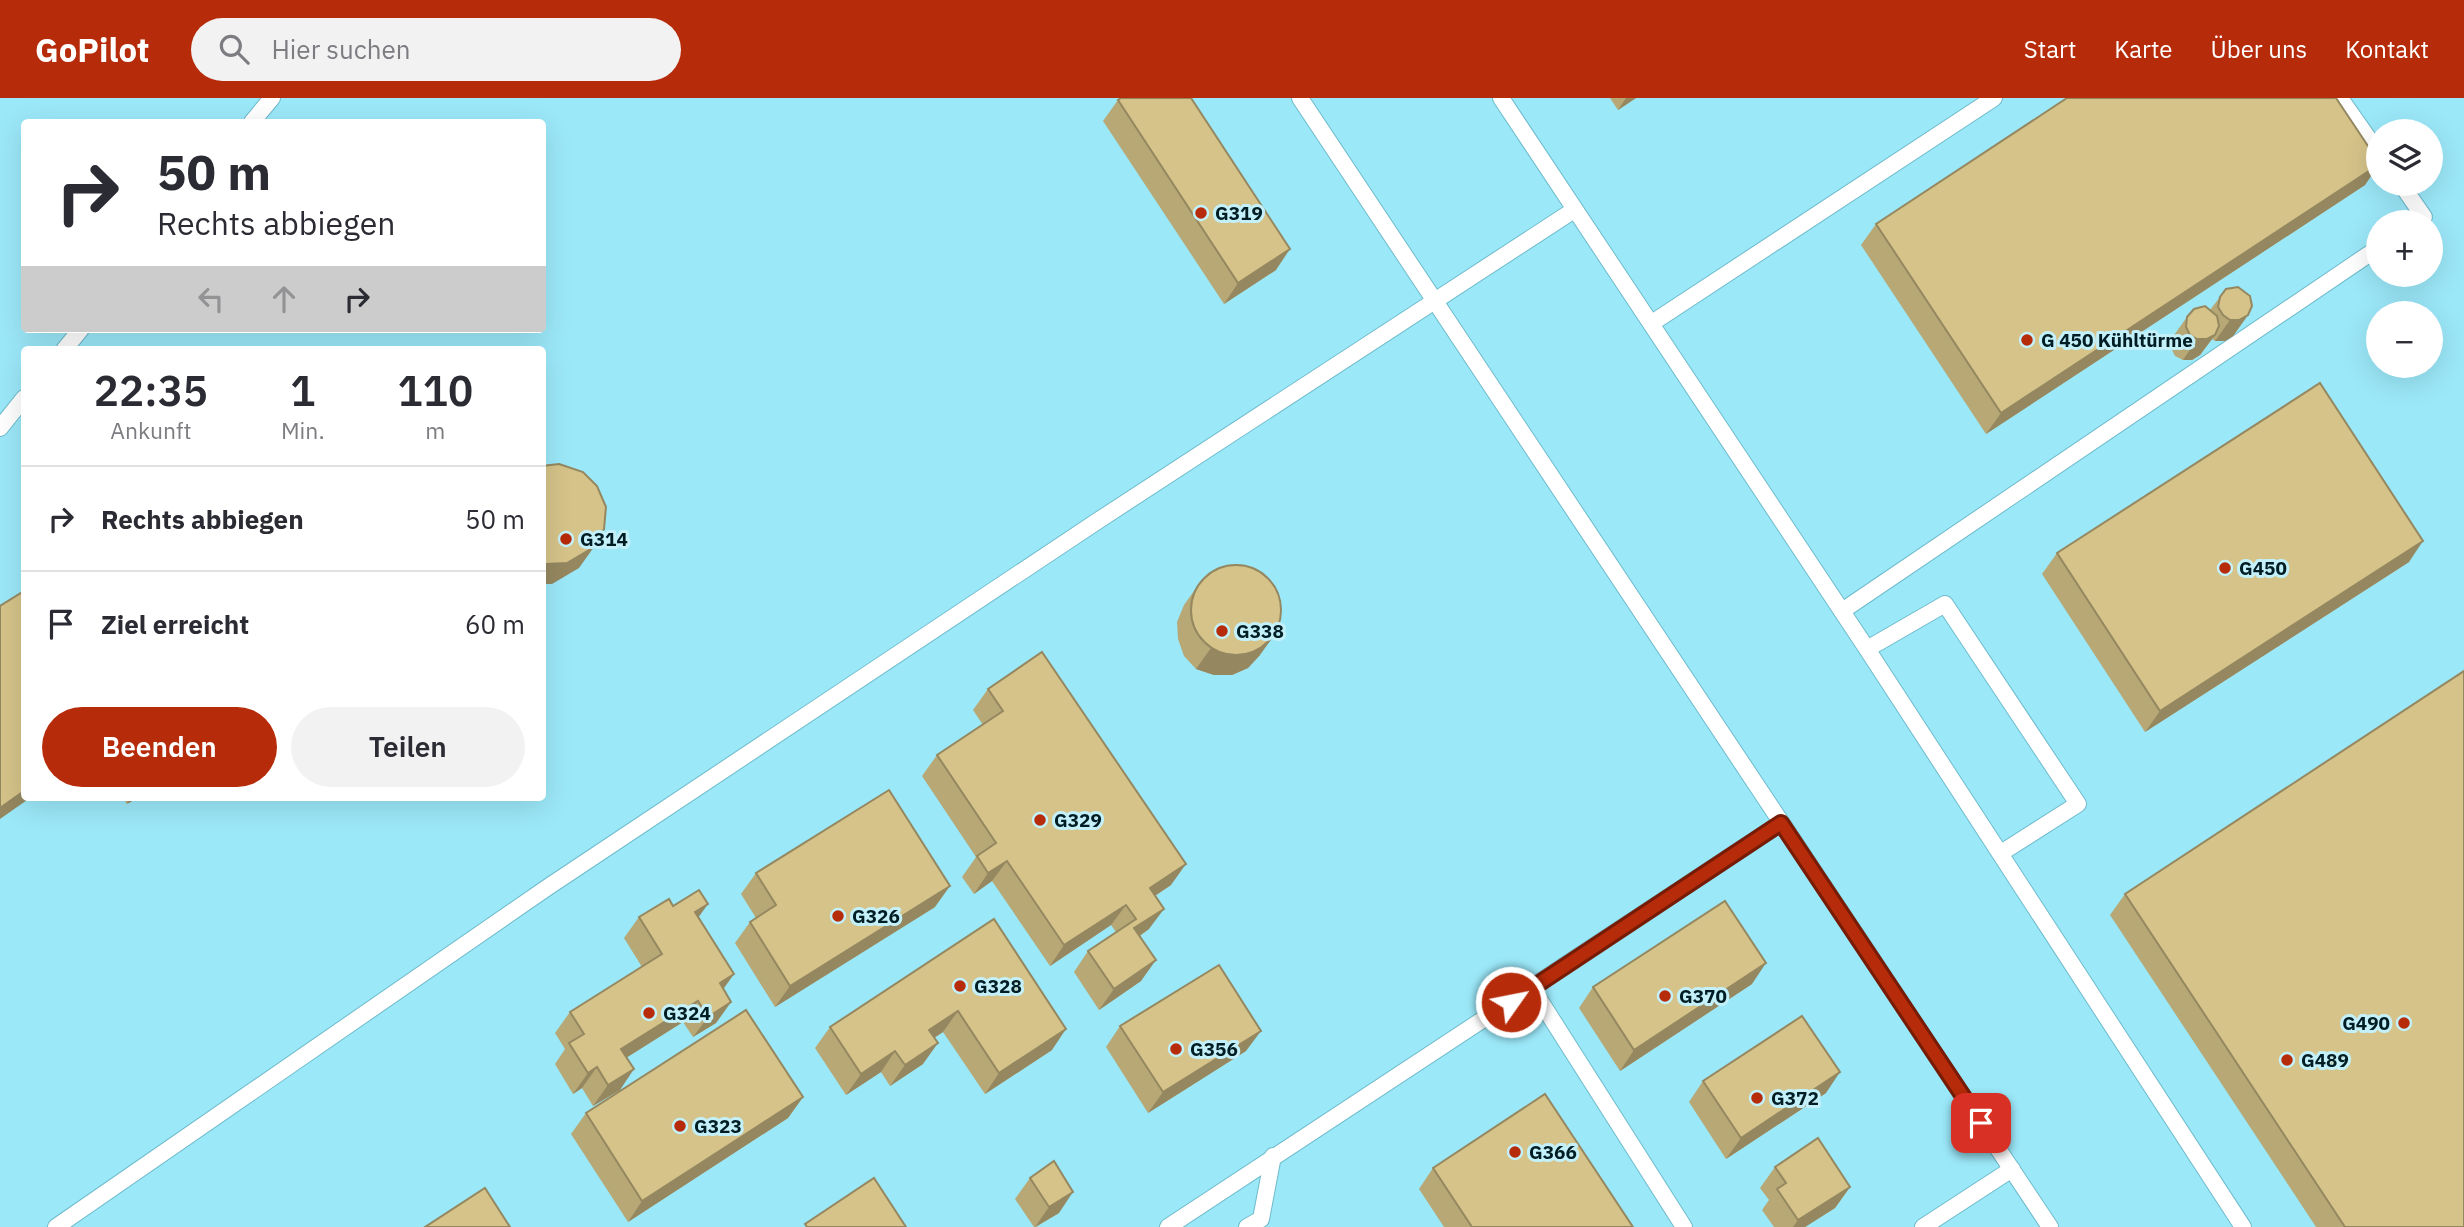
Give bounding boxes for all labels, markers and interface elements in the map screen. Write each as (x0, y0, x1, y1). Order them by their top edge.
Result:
search box (191, 18, 681, 81)
text: GoPilot (35, 28, 149, 71)
icon: search (215, 30, 253, 68)
text: Hier suchen (271, 32, 411, 66)
text: Start (2024, 33, 2076, 65)
text: Karte (2114, 33, 2172, 65)
text: Über uns (2210, 33, 2307, 65)
text: Kontakt (2345, 33, 2429, 65)
map controls (2366, 119, 2443, 378)
button: layers (2366, 119, 2443, 196)
text: 50 m (157, 140, 271, 203)
icon: right (42, 147, 133, 238)
place label: G319 (1215, 201, 1263, 225)
text: Rechts abbiegen (157, 202, 395, 244)
marker: G319 (1193, 205, 1209, 221)
button: + (2366, 210, 2443, 287)
icon: left (192, 280, 230, 318)
icon: ahead (265, 280, 303, 318)
icon: right (338, 280, 376, 318)
button: − (2366, 301, 2443, 378)
place label: G 450 Kühltürme (2041, 328, 2193, 352)
marker: G 450 Kühltürme (2019, 332, 2035, 348)
text: 22:35 (94, 363, 208, 418)
text: 1 (290, 363, 315, 418)
text: 110 (398, 363, 473, 418)
text: Ankunft (110, 415, 192, 445)
text: Min. (281, 415, 325, 445)
text: m (425, 415, 445, 445)
icon: right (42, 500, 80, 538)
text: Rechts abbiegen (101, 502, 304, 536)
text: 50 m (465, 502, 525, 536)
place label: G314 (580, 527, 628, 551)
marker: G314 (558, 531, 574, 547)
place label: G450 (2239, 556, 2287, 580)
marker: G450 (2217, 560, 2233, 576)
icon: arrive (42, 605, 80, 643)
text: Ziel erreicht (101, 607, 249, 641)
text: 60 m (465, 607, 525, 641)
place label: G338 (1236, 619, 1284, 643)
marker: G338 (1214, 623, 1230, 639)
button: Beenden (42, 707, 277, 787)
button: Teilen (291, 707, 525, 787)
place label: G329 (1054, 808, 1102, 832)
marker: G329 (1032, 812, 1048, 828)
place label: G326 (852, 904, 900, 928)
marker: G326 (830, 908, 846, 924)
position arrow (1474, 965, 1548, 1039)
place label: G328 (974, 974, 1022, 998)
marker: G328 (952, 978, 968, 994)
place label: G370 (1679, 984, 1727, 1008)
marker: G370 (1657, 988, 1673, 1004)
place label: G324 (663, 1001, 711, 1025)
marker: G324 (641, 1005, 657, 1021)
place label: G490 (2342, 1011, 2390, 1035)
marker: G490 (2396, 1015, 2412, 1031)
place label: G356 (1190, 1037, 1238, 1061)
marker: G356 (1168, 1041, 1184, 1057)
place label: G489 (2301, 1048, 2349, 1072)
marker: G489 (2279, 1052, 2295, 1068)
place label: G372 (1771, 1086, 1819, 1110)
marker: G372 (1749, 1090, 1765, 1106)
pin (1951, 1093, 2011, 1153)
icon: arrive (1962, 1104, 2000, 1142)
place label: G323 (694, 1114, 742, 1138)
marker: G323 (672, 1118, 688, 1134)
place label: G366 (1529, 1140, 1577, 1164)
marker: G366 (1507, 1144, 1523, 1160)

